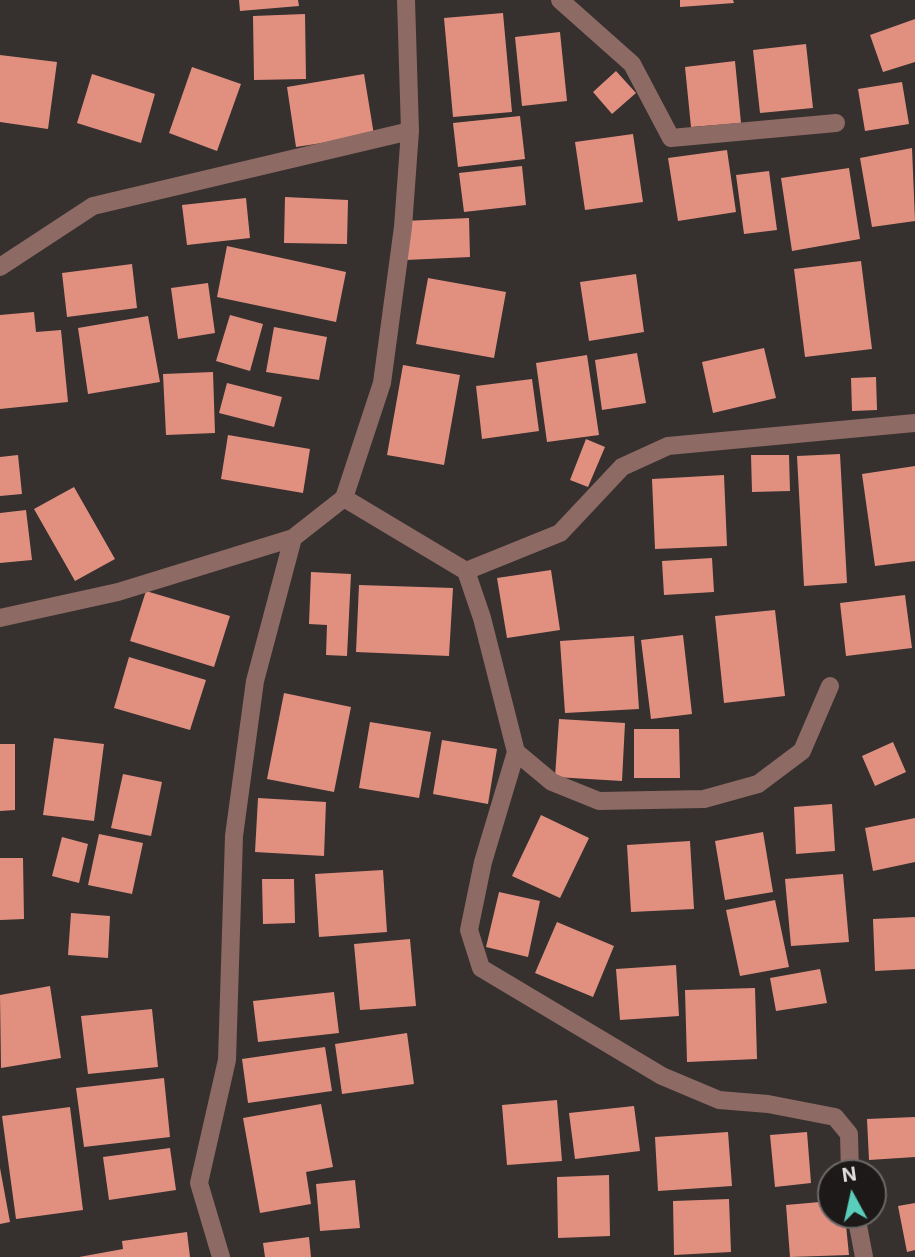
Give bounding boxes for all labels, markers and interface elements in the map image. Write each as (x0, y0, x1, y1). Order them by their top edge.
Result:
north arrow (817, 1159, 887, 1229)
text: N (841, 1162, 858, 1187)

